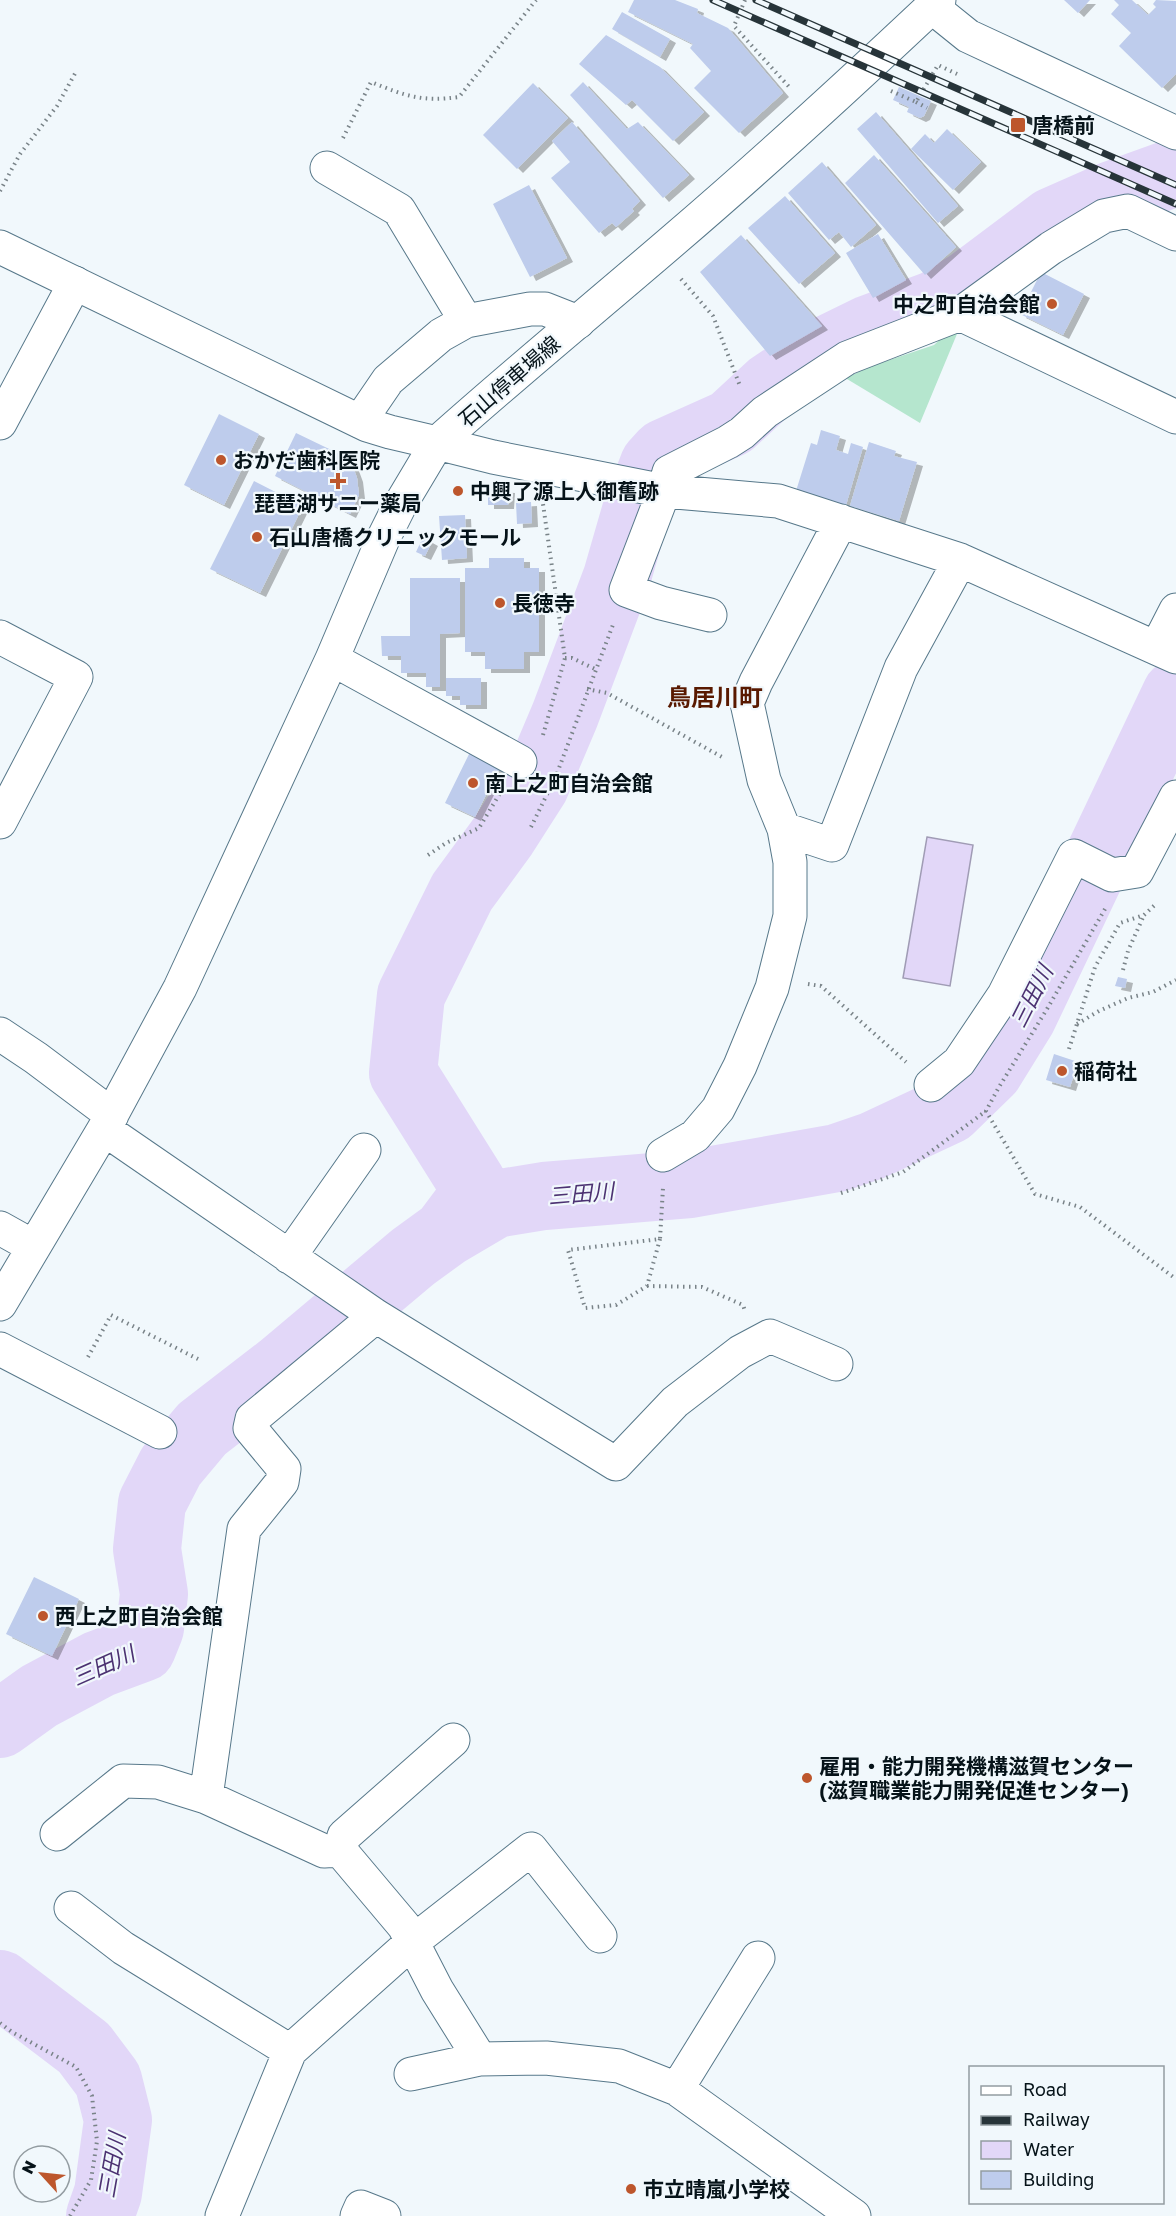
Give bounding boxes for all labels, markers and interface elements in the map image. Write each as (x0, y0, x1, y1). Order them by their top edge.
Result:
place label: 唐橋前 (1032, 112, 1095, 138)
marker: 唐橋前 (1009, 116, 1027, 134)
place label: 中之町自治会館 (893, 291, 1040, 317)
marker: 中之町自治会館 (1045, 297, 1059, 311)
street label: 石山停車場線 (453, 330, 565, 432)
place label: おかだ歯科医院 (233, 447, 380, 473)
marker: おかだ歯科医院 (214, 453, 228, 467)
marker: 琵琶湖サニー薬局 (331, 474, 345, 488)
place label: 中興了源上人御𦾔跡 (470, 478, 659, 504)
marker: 中興了源上人御𦾔跡 (451, 484, 465, 498)
place label: 琵琶湖サニー薬局 (254, 490, 422, 516)
place label: 石山唐橋クリニックモール (269, 524, 521, 550)
marker: 石山唐橋クリニックモール (250, 530, 264, 544)
place label: 長徳寺 (512, 590, 575, 616)
marker: 長徳寺 (493, 596, 507, 610)
district label: 鳥居川町 (667, 682, 763, 711)
place label: 南上之町自治会館 (485, 770, 653, 796)
marker: 南上之町自治会館 (466, 776, 480, 790)
water label: 三田川 (1004, 959, 1059, 1032)
place label: 稲荷社 (1074, 1058, 1137, 1084)
marker: 稲荷社 (1055, 1064, 1069, 1078)
water label: 三田川 (547, 1177, 617, 1209)
place label: 西上之町自治会館 (55, 1603, 223, 1629)
marker: 西上之町自治会館 (36, 1609, 50, 1623)
water label: 三田川 (67, 1638, 140, 1691)
place label: 雇用・能力開発機構滋賀センター (滋賀職業能力開発促進センター) (819, 1753, 1134, 1803)
marker: 雇用・能力開発機構滋賀センター (滋賀職業能力開発促進センター) (800, 1771, 814, 1785)
legend (969, 2066, 1164, 2204)
text: Road (1023, 2078, 1067, 2100)
text: Railway (1023, 2108, 1090, 2130)
water label: 三田川 (92, 2128, 130, 2200)
text: Water (1023, 2138, 1074, 2160)
north arrow (12, 2144, 72, 2204)
text: N (17, 2157, 40, 2177)
text: Building (1023, 2168, 1094, 2190)
place label: 市立晴嵐小学校 (643, 2176, 790, 2202)
marker: 市立晴嵐小学校 (624, 2182, 638, 2196)

